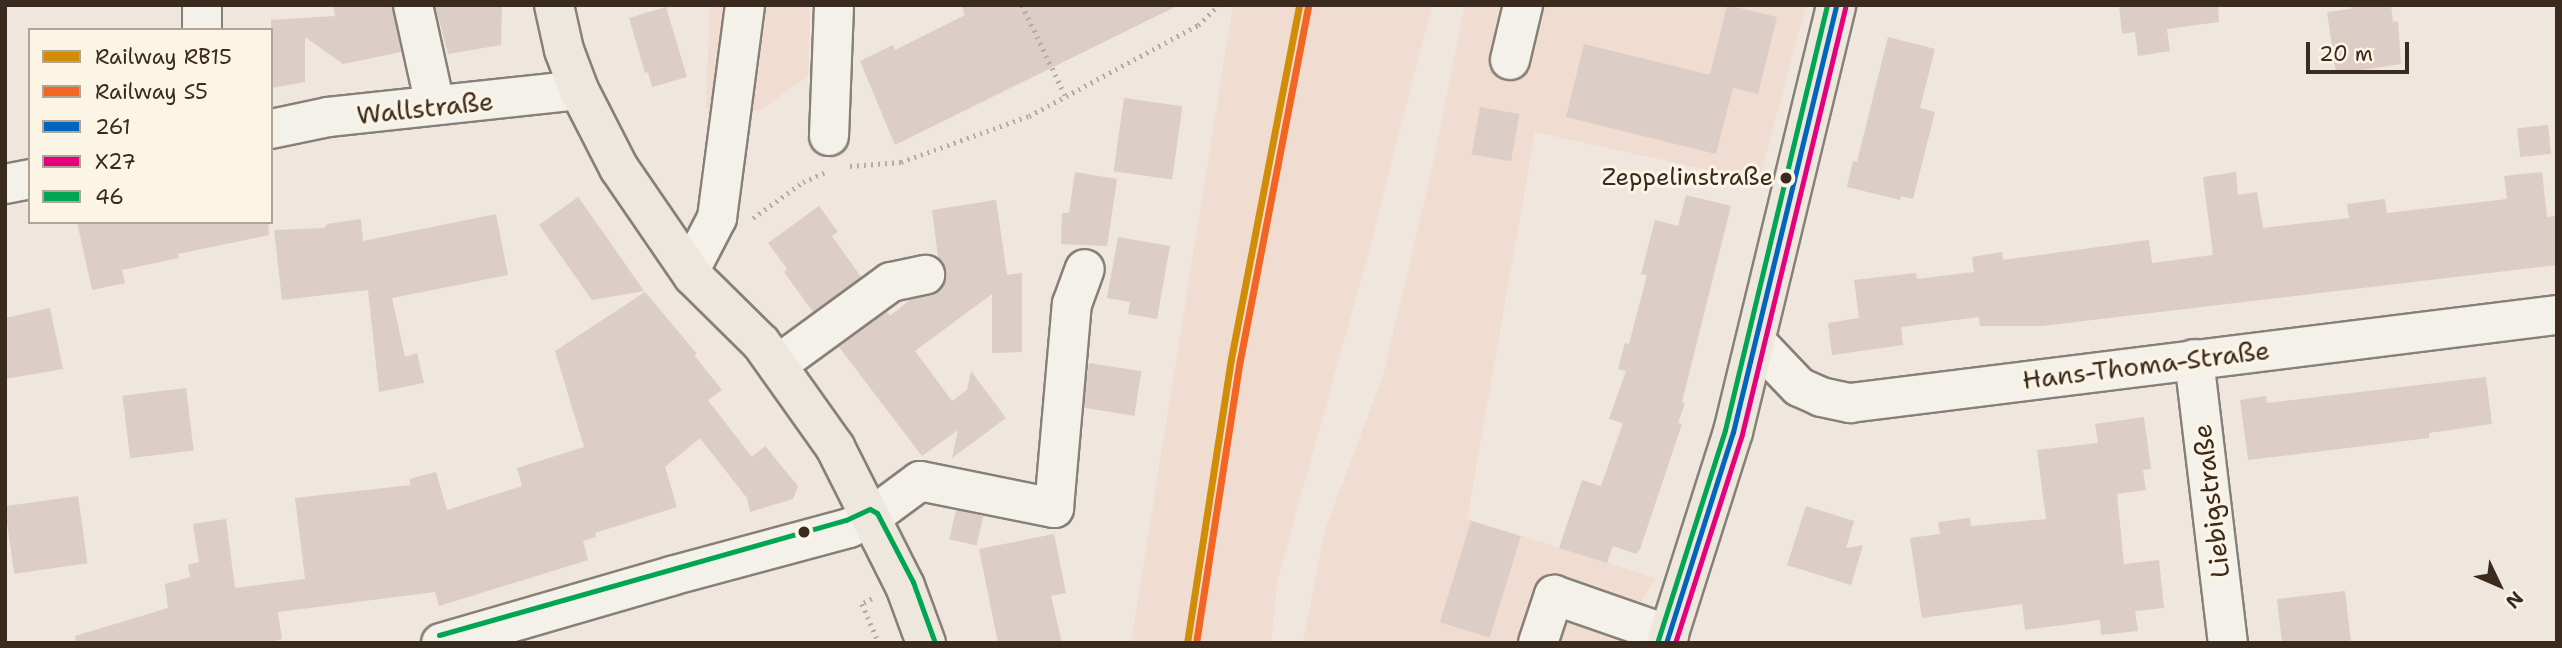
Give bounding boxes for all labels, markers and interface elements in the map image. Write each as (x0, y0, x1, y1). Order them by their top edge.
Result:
legend (28, 28, 273, 224)
scale bar (2310, 28, 2413, 72)
text: 20 m (2319, 40, 2373, 68)
text: Railway RB15 (95, 43, 232, 71)
text: Railway S5 (95, 78, 208, 106)
street label: Wallstraße (355, 85, 495, 131)
text: 261 (95, 113, 131, 141)
text: X27 (95, 148, 136, 176)
place label: Zeppelinstraße (1602, 164, 1773, 192)
marker: Zeppelinstraße (1779, 171, 1793, 185)
text: 46 (95, 183, 124, 211)
street label: Hans-Thoma-Straße (2020, 334, 2272, 396)
street label: Liebigstraße (2186, 422, 2236, 580)
unlabelled marker (797, 525, 811, 539)
north arrow (2464, 550, 2534, 620)
text: N (2500, 586, 2529, 614)

